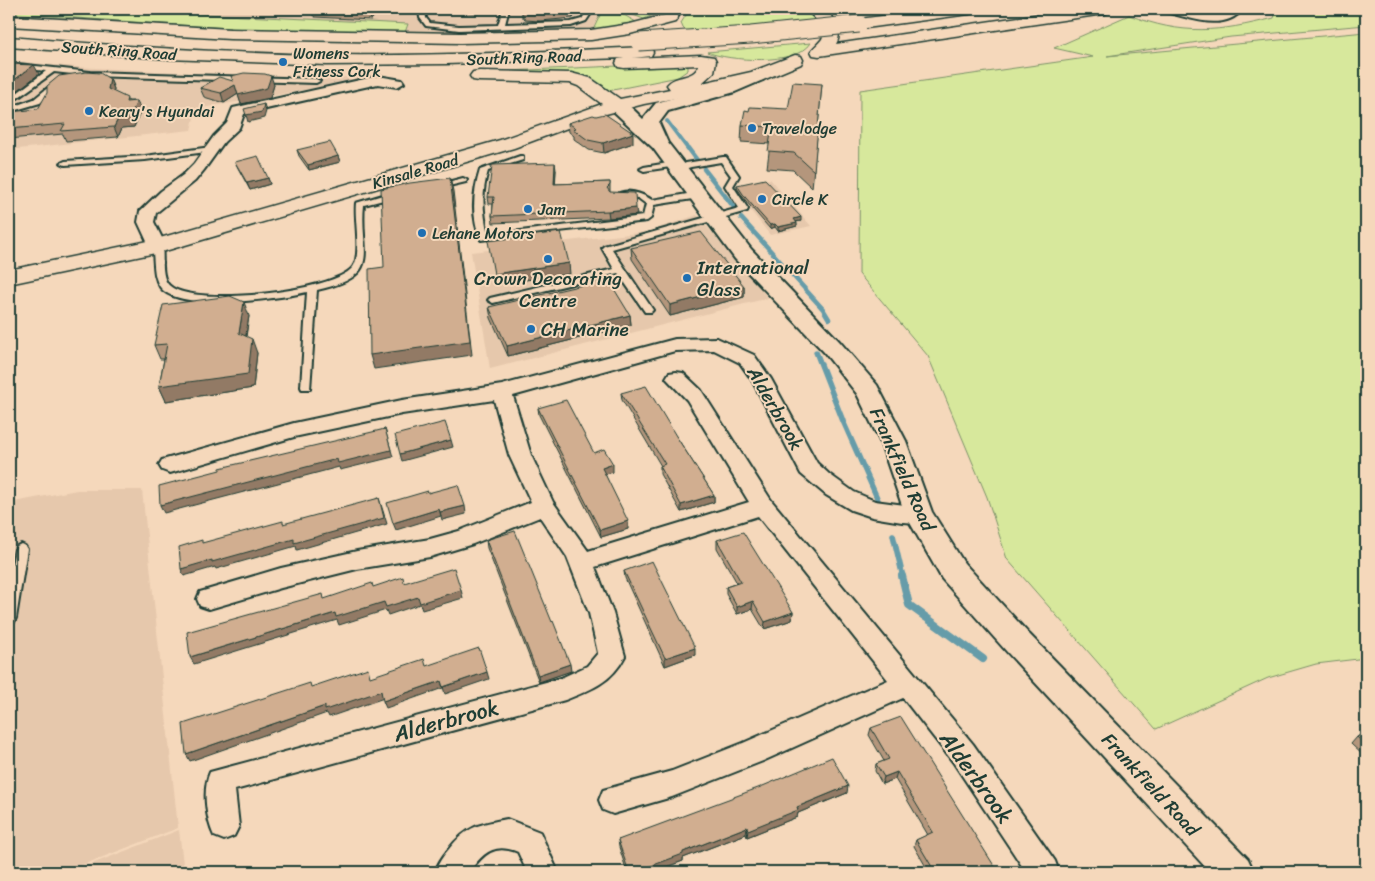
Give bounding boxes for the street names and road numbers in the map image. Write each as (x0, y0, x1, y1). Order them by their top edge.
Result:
street label: South Ring Road (60, 32, 179, 69)
street label: South Ring Road (466, 41, 584, 74)
street label: Kinsale Road (368, 145, 463, 198)
street label: Alderbrook (738, 359, 813, 457)
street label: Frankfield Road (860, 402, 945, 538)
street label: Alderbrook (388, 688, 503, 753)
street label: Alderbrook (929, 722, 1024, 832)
street label: Frankfield Road (1093, 725, 1209, 846)

